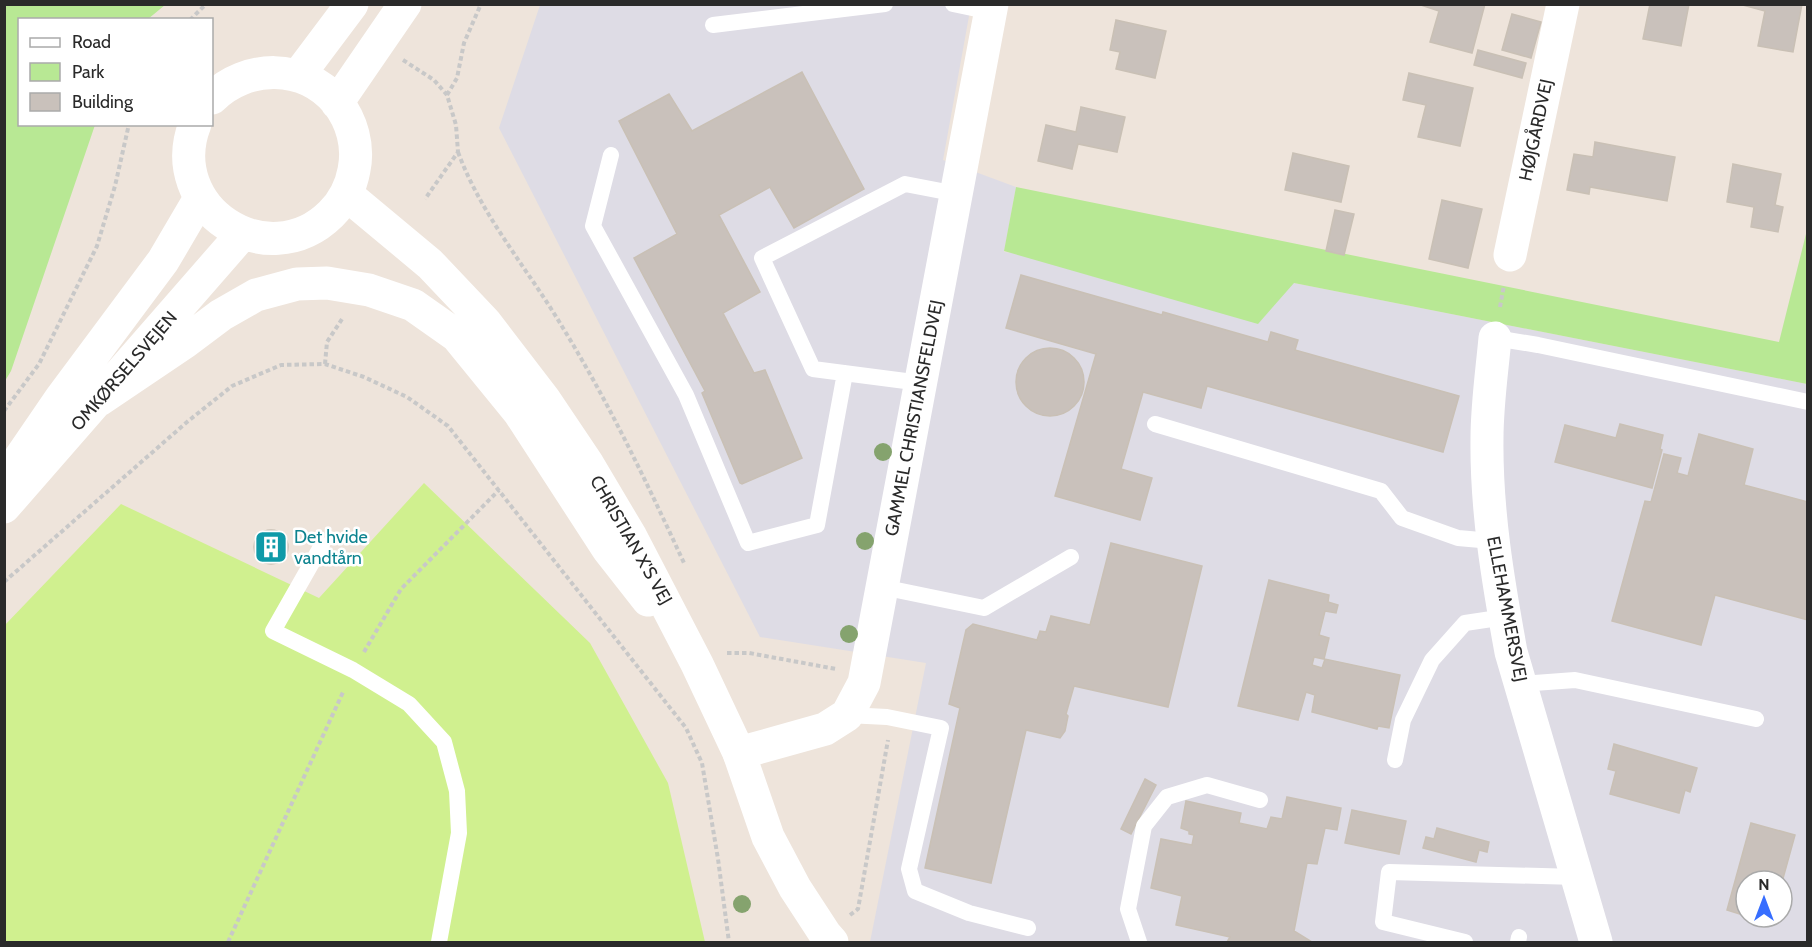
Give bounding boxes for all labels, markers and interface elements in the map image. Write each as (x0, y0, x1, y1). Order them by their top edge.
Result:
legend (18, 18, 213, 126)
text: Road (72, 31, 111, 53)
text: Park (72, 61, 105, 83)
street label: HØJGÅRDVEJ (1514, 77, 1558, 183)
text: Building (72, 91, 134, 113)
street label: GAMMEL CHRISTIANSFELDVEJ (880, 298, 948, 538)
street label: OMKØRSELSVEJEN (66, 307, 182, 435)
street label: CHRISTIAN X'S VEJ (585, 471, 677, 609)
place label: Det hvide vandtårn (294, 526, 368, 569)
building icon: Det hvide vandtårn (253, 529, 289, 565)
street label: ELLEHAMMERSVEJ (1482, 534, 1532, 684)
north arrow (1734, 869, 1794, 929)
text: N (1758, 875, 1770, 894)

